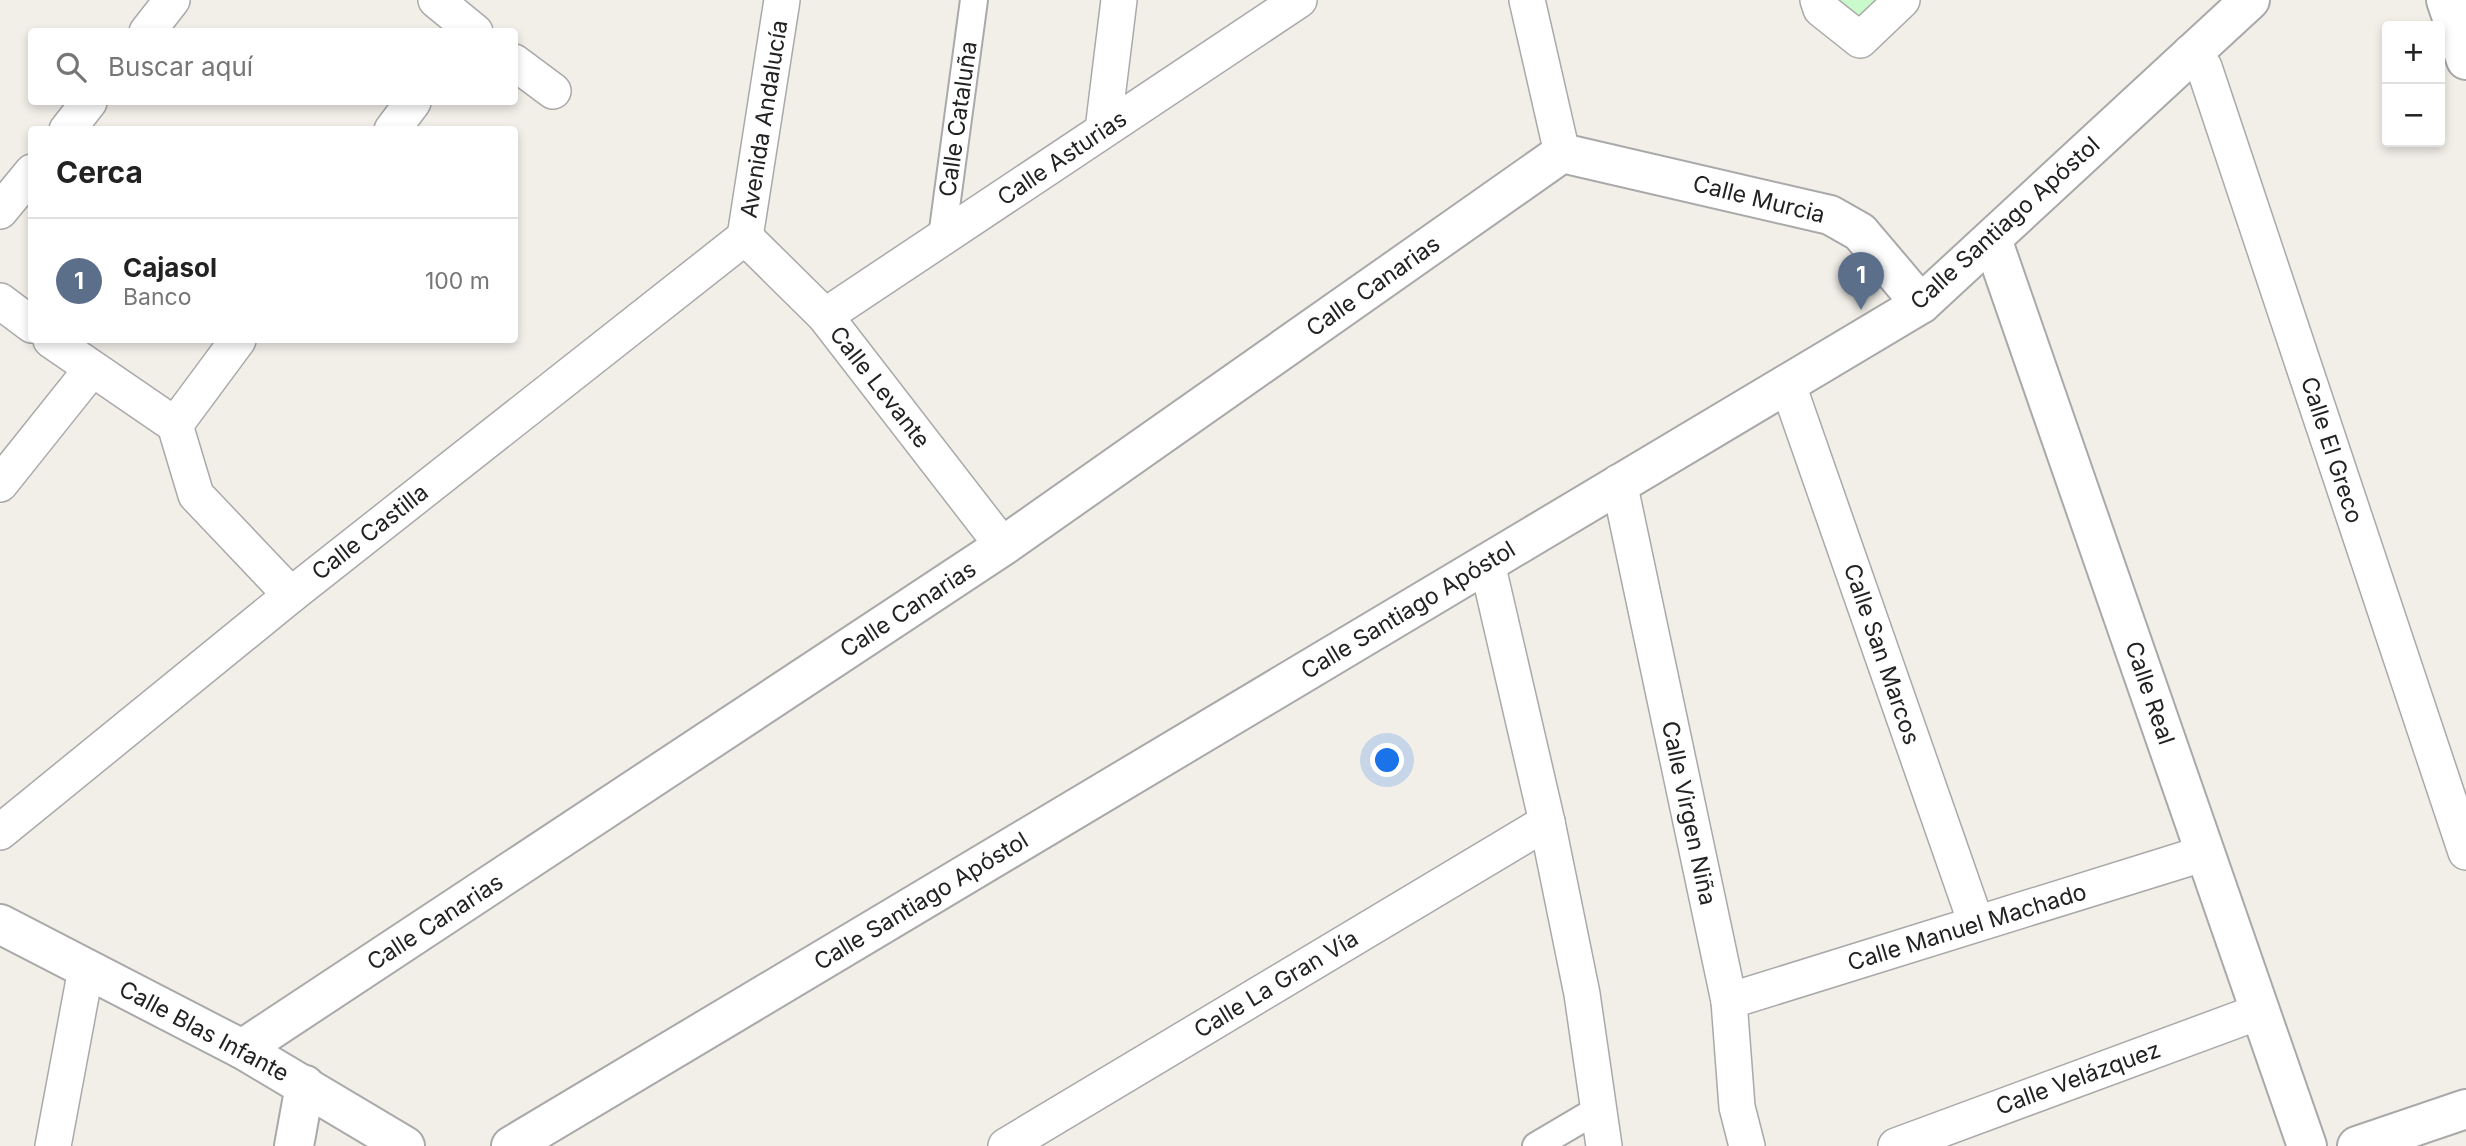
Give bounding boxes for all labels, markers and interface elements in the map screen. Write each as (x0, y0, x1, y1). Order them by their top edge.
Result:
street label: Avenida Andalucía (735, 18, 793, 220)
map controls (2382, 21, 2445, 147)
button: + (2382, 21, 2445, 84)
search box (28, 28, 518, 105)
street label: Calle Cataluña (933, 39, 983, 199)
icon: search (52, 48, 90, 86)
text: Buscar aquí (108, 51, 253, 82)
button: − (2382, 84, 2445, 147)
street label: Calle Asturias (992, 105, 1132, 211)
street label: Calle Santiago Apóstol (1905, 131, 2105, 315)
text: Cerca (56, 154, 143, 190)
street label: Calle Murcia (1690, 169, 1828, 229)
street label: Calle Canarias (1301, 230, 1445, 342)
text: Cajasol (123, 252, 217, 283)
pin: 1 (1838, 252, 1884, 310)
text: 1 (74, 267, 84, 295)
text: 100 m (425, 267, 490, 295)
text: Banco (123, 283, 191, 311)
street label: Calle Levante (824, 321, 936, 453)
street label: Calle El Greco (2295, 373, 2369, 527)
street label: Calle Castilla (306, 478, 434, 586)
street label: Calle Santiago Apóstol (1296, 535, 1520, 685)
street label: Calle Canarias (835, 555, 981, 663)
street label: Calle San Marcos (1838, 560, 1926, 748)
street label: Calle Real (2119, 638, 2181, 748)
street label: Calle Virgen Niña (1656, 718, 1722, 908)
your location (1370, 743, 1404, 777)
street label: Calle Santiago Apóstol (809, 826, 1033, 976)
street label: Calle Canarias (362, 868, 508, 976)
street label: Calle Manuel Machado (1844, 877, 2090, 977)
street label: Calle La Gran Vía (1189, 924, 1363, 1044)
street label: Calle Blas Infante (114, 975, 294, 1087)
street label: Calle Velázquez (1992, 1035, 2164, 1121)

